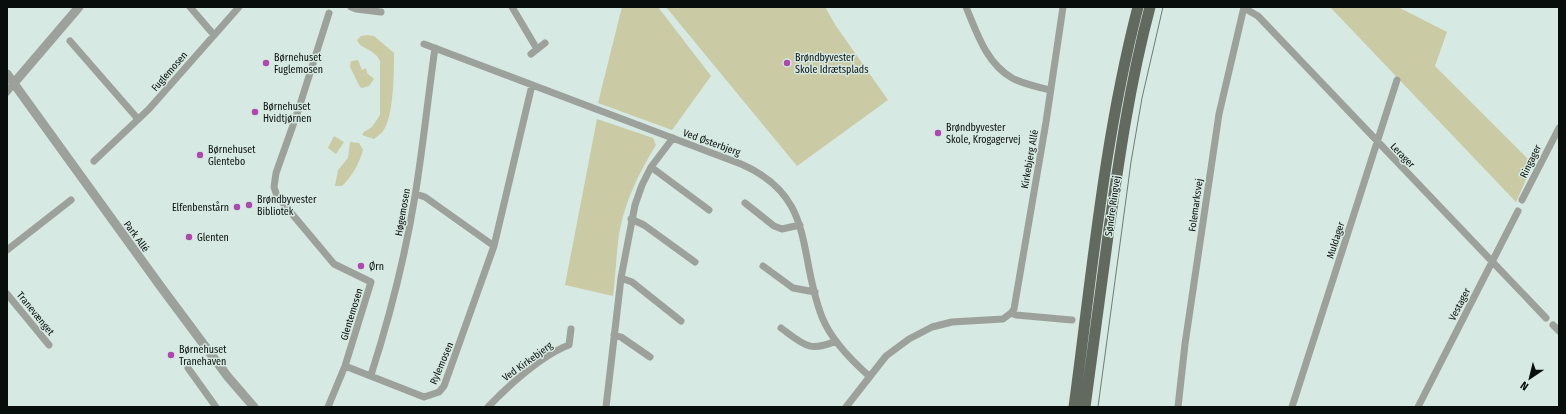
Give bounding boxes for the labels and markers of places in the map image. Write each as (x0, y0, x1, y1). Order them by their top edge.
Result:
place label: Børnehuset Fuglemosen (274, 52, 323, 76)
place label: Brøndbyvester Skole Idrætsplads (795, 52, 869, 76)
marker: Børnehuset Fuglemosen (261, 58, 271, 68)
marker: Brøndbyvester Skole Idrætsplads (782, 58, 792, 68)
place label: Børnehuset Hvidtjørnen (263, 101, 311, 125)
marker: Børnehuset Hvidtjørnen (250, 107, 260, 117)
place label: Brøndbyvester Skole, Krogagervej (946, 122, 1021, 146)
marker: Brøndbyvester Skole, Krogagervej (933, 128, 943, 138)
place label: Børnehuset Glentebo (208, 144, 256, 168)
marker: Børnehuset Glentebo (195, 150, 205, 160)
place label: Brøndbyvester Bibliotek (257, 194, 317, 218)
marker: Brøndbyvester Bibliotek (244, 200, 254, 210)
place label: Elfenbenstårn (172, 201, 229, 214)
marker: Elfenbenstårn (232, 202, 242, 212)
marker: Glenten (184, 232, 194, 242)
place label: Glenten (197, 232, 229, 244)
place label: Ørn (369, 260, 384, 273)
marker: Ørn (356, 261, 366, 271)
place label: Børnehuset Tranehaven (179, 344, 227, 368)
marker: Børnehuset Tranehaven (166, 350, 176, 360)

